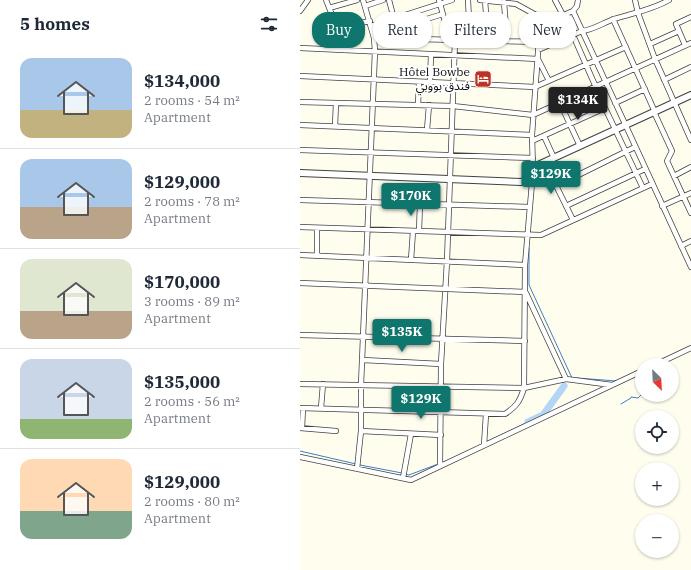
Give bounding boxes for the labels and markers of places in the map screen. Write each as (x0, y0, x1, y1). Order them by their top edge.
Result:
place label: Hôtel Bowbe فندق بووبي (399, 64, 470, 96)
hotel icon: Hôtel Bowbe فندق بووبي (473, 69, 493, 89)
pin: $134K (550, 87, 606, 121)
pin: $129K (523, 161, 579, 195)
pin: $170K (383, 183, 439, 217)
pin: $135K (374, 319, 430, 353)
pin: $129K (393, 386, 449, 420)

